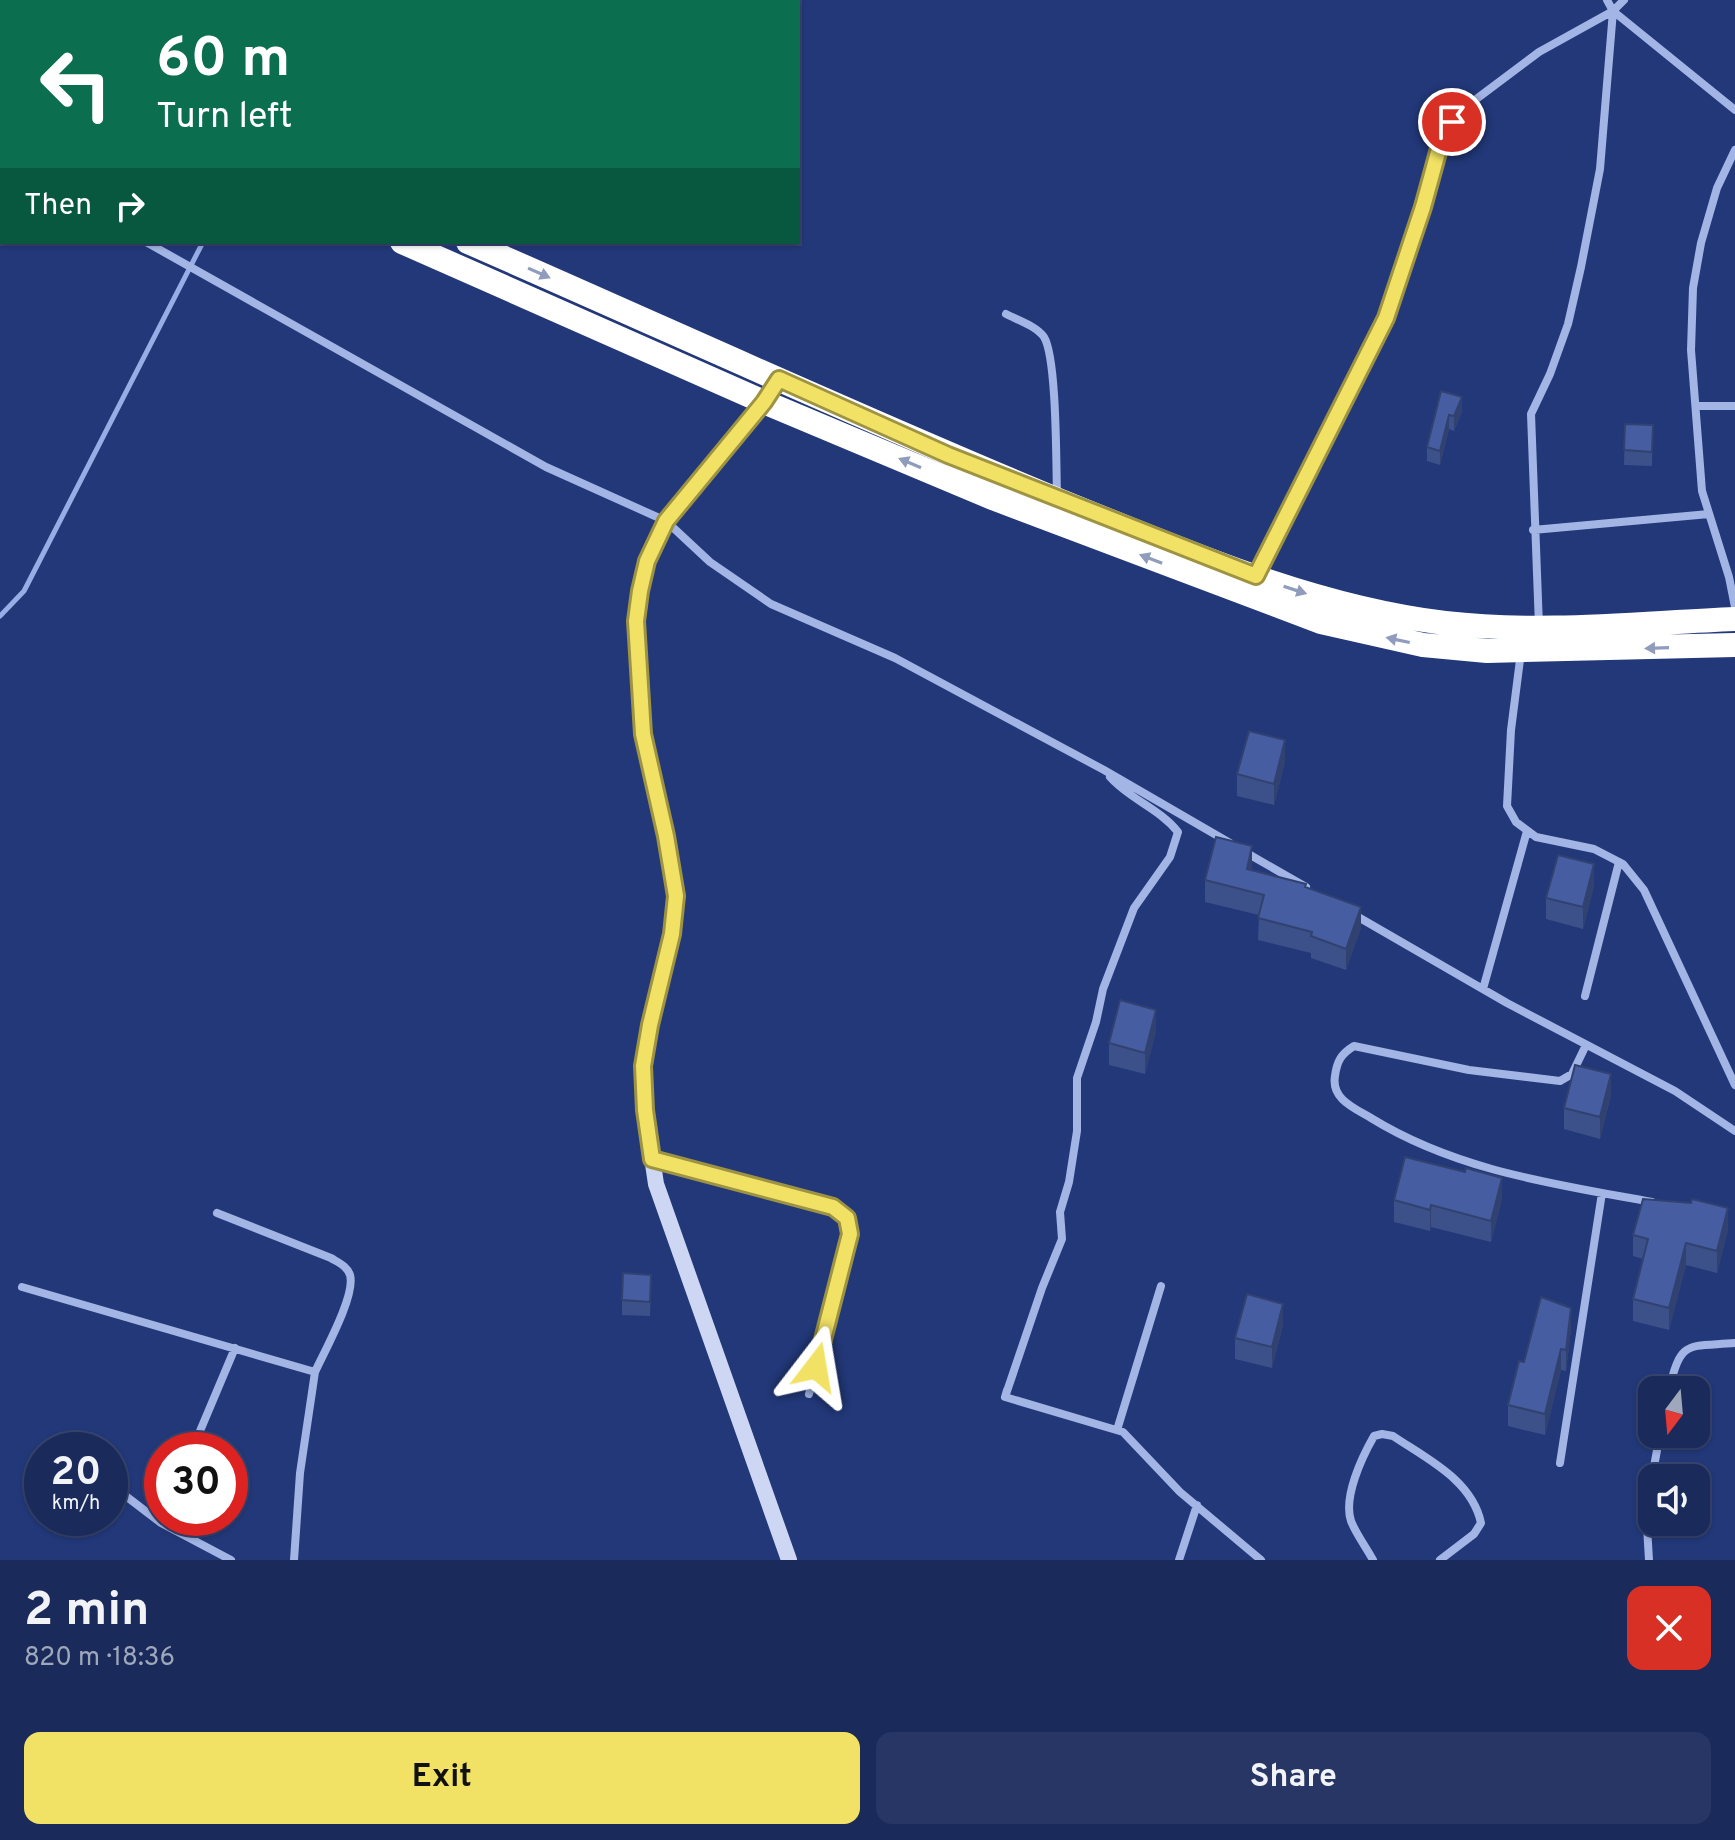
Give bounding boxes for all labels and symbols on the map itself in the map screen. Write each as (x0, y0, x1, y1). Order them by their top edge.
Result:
pin (1418, 88, 1486, 156)
one-way arrow (528, 267, 551, 280)
one-way arrow (898, 457, 921, 470)
one-way arrow (1139, 552, 1163, 565)
one-way arrow (1284, 584, 1308, 596)
one-way arrow (1385, 633, 1410, 645)
one-way arrow (1644, 641, 1669, 654)
position arrow (774, 1325, 858, 1409)
north arrow (1638, 1376, 1710, 1448)
speed limit sign: 30 (144, 1432, 248, 1536)

